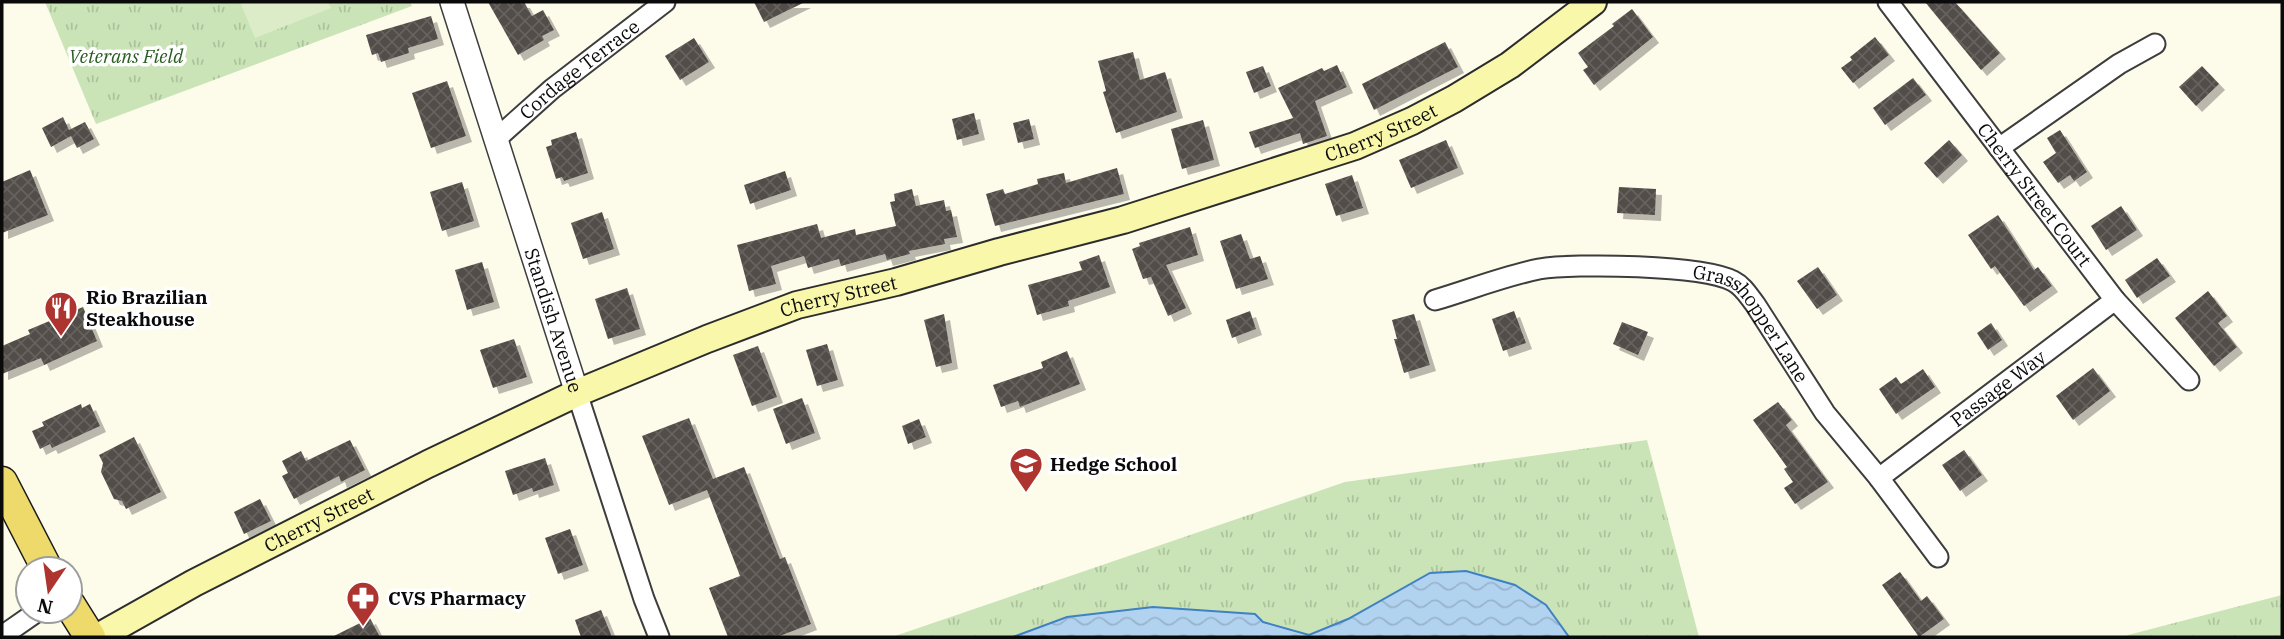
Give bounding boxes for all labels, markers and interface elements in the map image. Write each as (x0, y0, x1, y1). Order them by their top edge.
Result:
street label: Cordage Terrace (514, 14, 644, 125)
park label: Veterans Field (69, 44, 184, 68)
street label: Cherry Street (1322, 98, 1441, 167)
street label: Cherry Street Court (1972, 118, 2097, 271)
street label: Standish Avenue (519, 245, 588, 395)
street label: Grasshopper Lane (1691, 259, 1814, 387)
street label: Cherry Street (776, 270, 900, 322)
place label: Rio Brazilian Steakhouse (86, 285, 208, 331)
restaurant icon: Rio Brazilian Steakhouse (42, 289, 80, 338)
street label: Passage Way (1946, 344, 2051, 432)
school or university icon: Hedge School (1007, 445, 1045, 494)
place label: Hedge School (1050, 452, 1177, 476)
street label: Cherry Street (260, 482, 378, 557)
north arrow (14, 555, 84, 625)
pharmacy icon: CVS Pharmacy (344, 579, 382, 628)
place label: CVS Pharmacy (388, 586, 526, 610)
text: N (35, 593, 55, 620)

